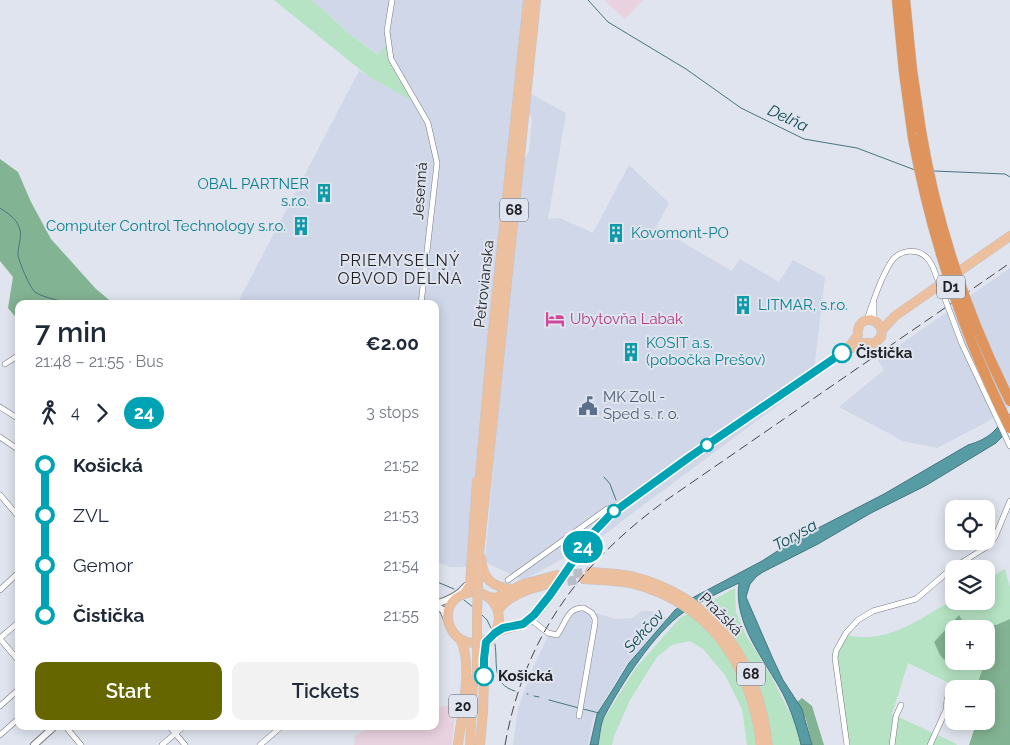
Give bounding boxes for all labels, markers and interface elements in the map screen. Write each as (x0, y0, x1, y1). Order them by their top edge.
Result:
water label: Delňa (765, 100, 812, 136)
street label: Jesenná (409, 162, 431, 220)
place label: OBAL PARTNER s.r.o. (198, 175, 309, 210)
building icon: OBAL PARTNER s.r.o. (313, 182, 335, 204)
road number: 68 (500, 198, 528, 222)
building icon: Computer Control Technology s.r.o. (290, 215, 312, 237)
place label: Computer Control Technology s.r.o. (46, 217, 286, 235)
building icon: Kovomont-PO (605, 222, 627, 244)
place label: Kovomont-PO (631, 224, 729, 242)
street label: Petrovianska (470, 239, 498, 329)
district label: PRIEMYSELNÝ OBVOD DELŇA (338, 250, 463, 288)
road number: D1 (937, 276, 965, 298)
building icon: LITMAR, s.r.o. (732, 294, 754, 316)
place label: LITMAR, s.r.o. (758, 296, 848, 314)
hotel icon: Ubytovňa Labak (544, 308, 566, 330)
place label: Ubytovňa Labak (570, 310, 683, 328)
text: 7 min (35, 316, 107, 349)
text: €2.00 (366, 332, 419, 354)
place label: KOSIT a.s. (pobočka Prešov) (646, 334, 765, 369)
building icon: KOSIT a.s. (pobočka Prešov) (620, 341, 642, 363)
marker: Čistička (832, 343, 852, 363)
place label: Čistička (856, 344, 913, 362)
text: 21:48 – 21:55 · Bus (35, 352, 163, 371)
place label: MK Zoll - Sped s. r. o. (603, 388, 679, 423)
public building icon: MK Zoll - Sped s. r. o. (577, 395, 599, 417)
icon: walk (35, 399, 63, 427)
icon: forward (88, 399, 116, 427)
text: 24 (134, 402, 154, 423)
text: 4 (71, 403, 80, 422)
text: 3 stops (366, 403, 419, 422)
unlabelled marker (700, 438, 714, 452)
text: Košická (73, 454, 143, 476)
text: 21:52 (384, 456, 419, 475)
map controls (945, 500, 995, 730)
button: locate (945, 500, 995, 550)
text: ZVL (73, 504, 109, 526)
unlabelled marker (607, 504, 621, 518)
text: 21:53 (384, 506, 419, 525)
water label: Torysa (770, 515, 821, 555)
line badge: 24 (560, 531, 606, 563)
text: 24 (573, 536, 593, 557)
text: Gemor (73, 554, 133, 576)
text: 21:54 (383, 556, 419, 575)
button: layers (945, 560, 995, 610)
street label: Pražská (696, 589, 746, 639)
text: Čistička (73, 604, 145, 626)
water label: Sekčov (619, 605, 668, 657)
text: 21:55 (383, 606, 419, 625)
button: + (945, 620, 995, 670)
button: Start (35, 662, 222, 720)
button: Tickets (232, 662, 419, 720)
road number: 68 (737, 662, 765, 686)
marker: Košická (474, 666, 494, 686)
place label: Košická (498, 667, 554, 685)
button: − (945, 680, 995, 730)
road number: 20 (449, 694, 477, 718)

